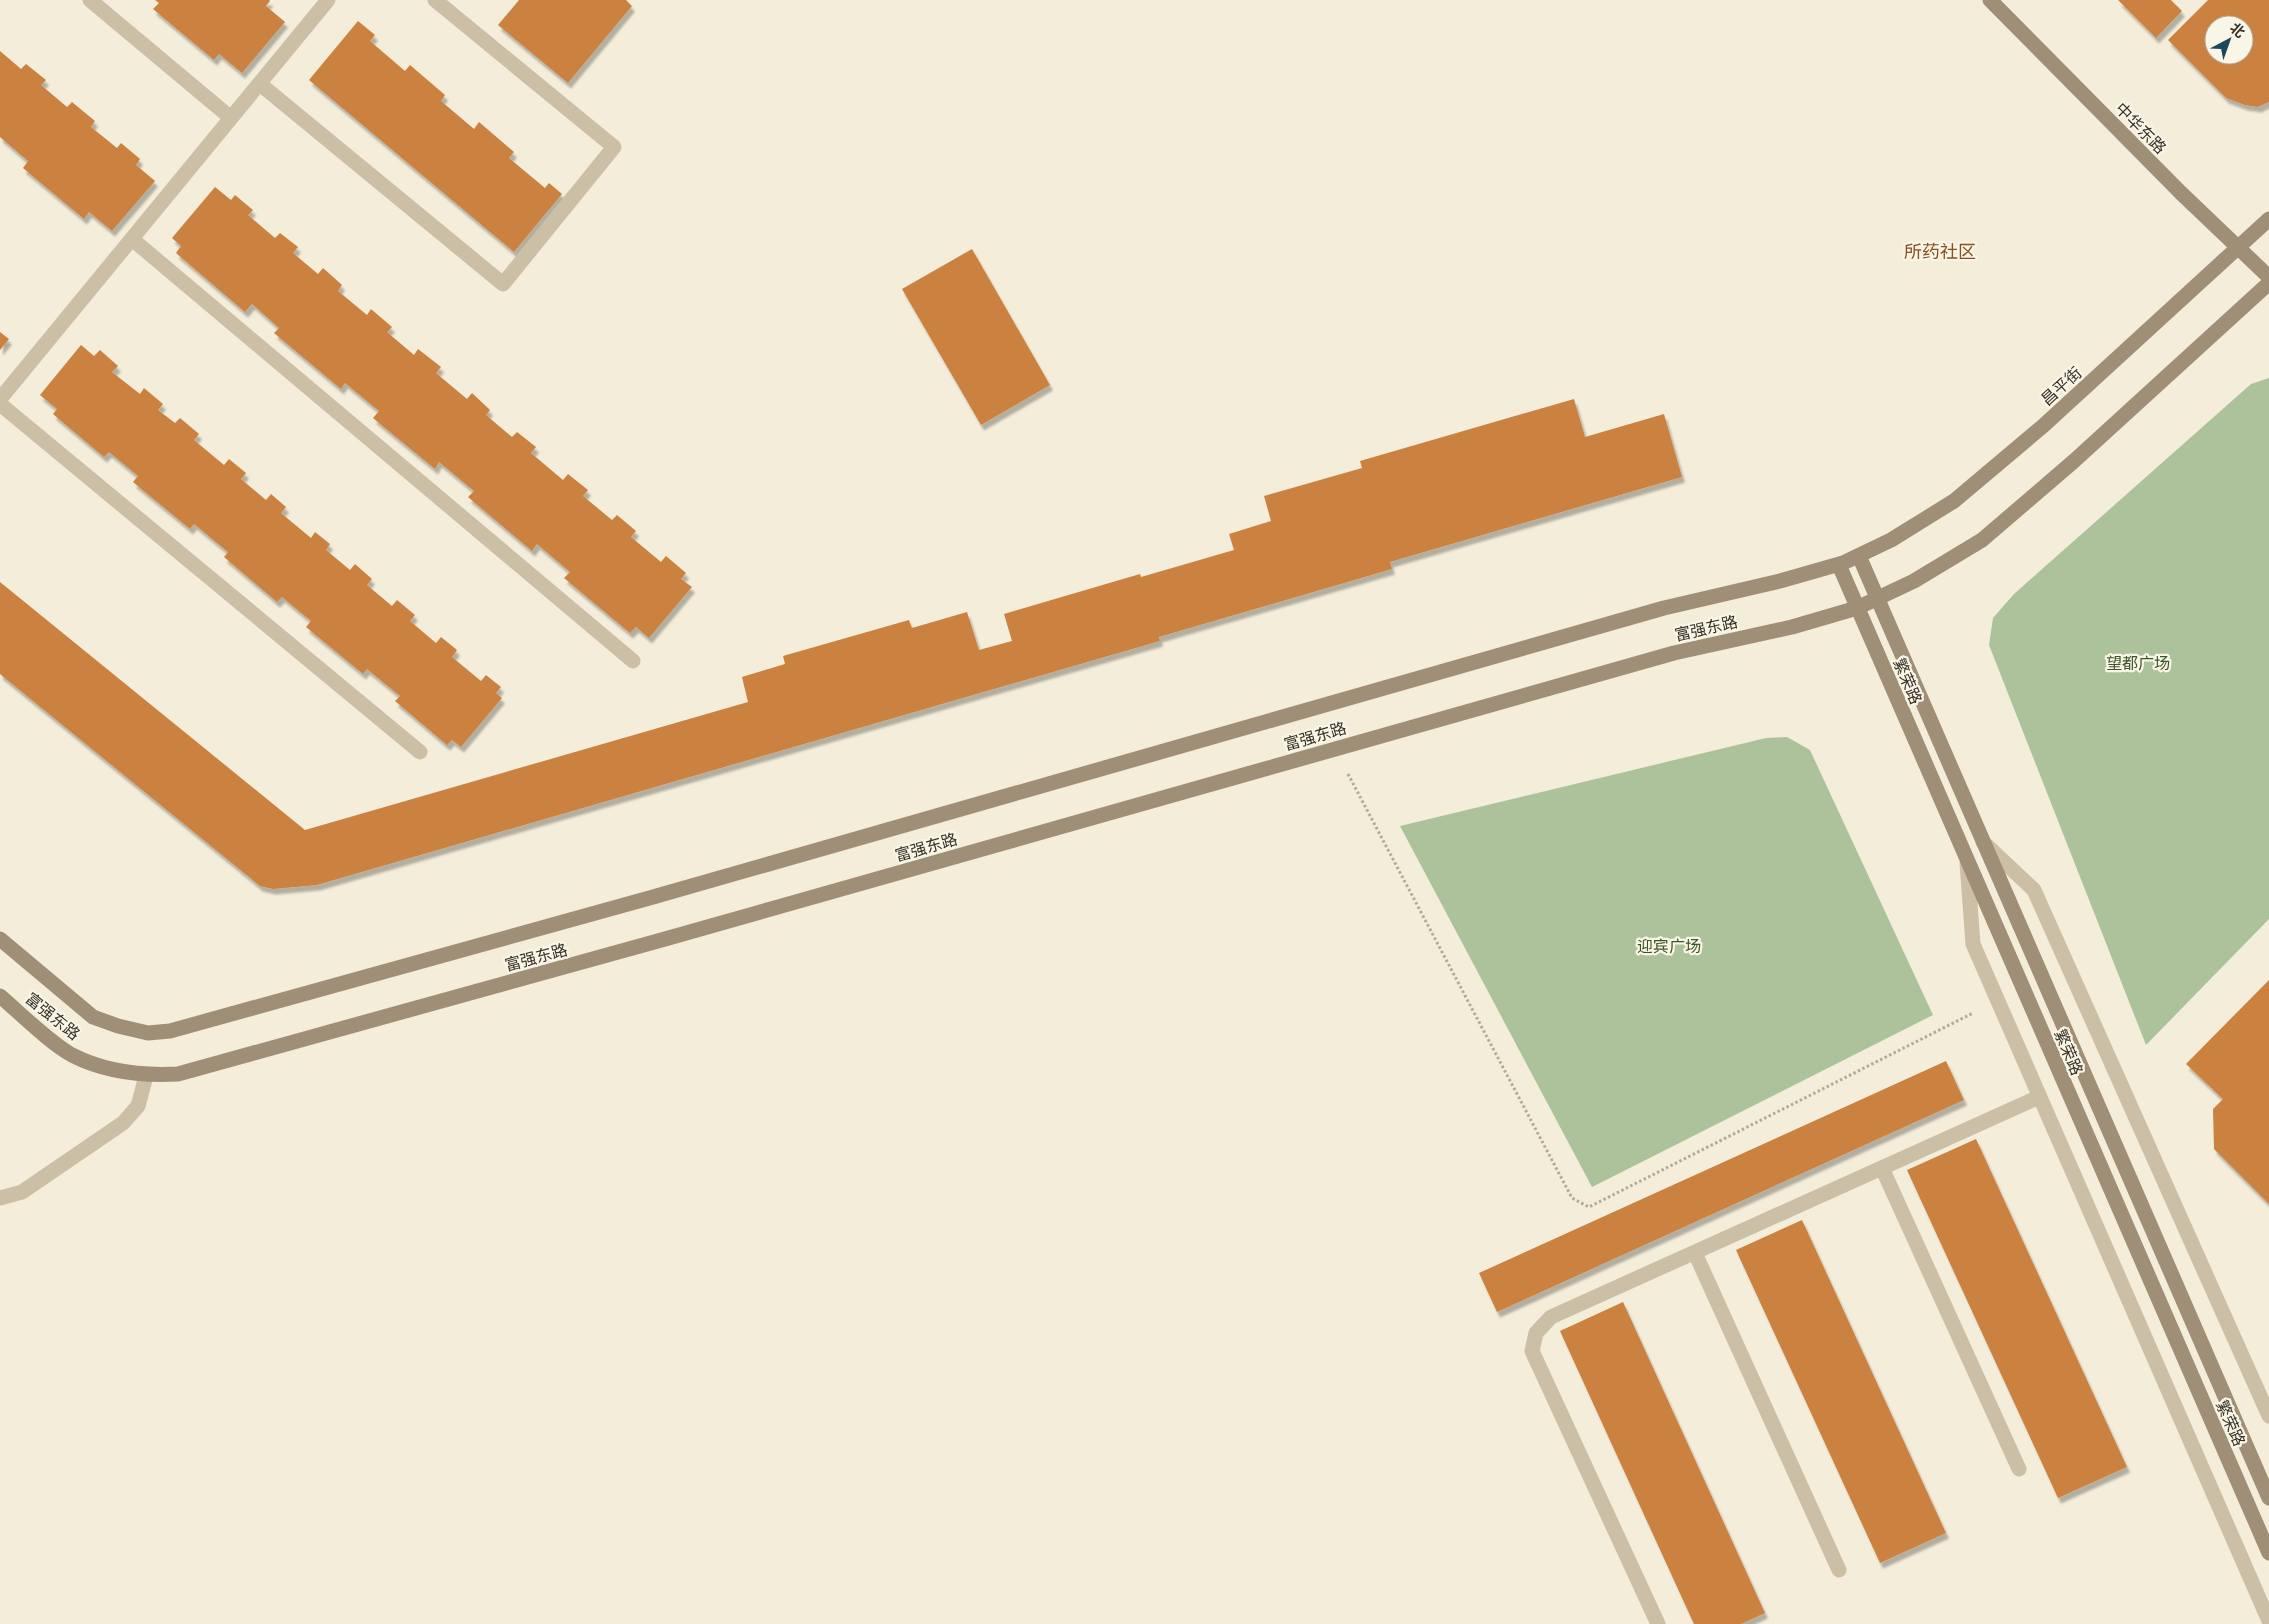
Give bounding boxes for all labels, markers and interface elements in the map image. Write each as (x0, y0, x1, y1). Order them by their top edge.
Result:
north arrow (2204, 15, 2254, 65)
text: 北 (2227, 20, 2248, 41)
street label: 中华东路 (2111, 99, 2170, 158)
district label: 所药社区 (1904, 241, 1976, 262)
street label: 昌平街 (2037, 363, 2086, 409)
street label: 富强东路 (1673, 612, 1739, 645)
park label: 望都广场 (2106, 654, 2170, 673)
street label: 繁荣路 (1889, 655, 1926, 707)
street label: 富强东路 (1282, 719, 1349, 754)
street label: 富强东路 (893, 830, 960, 865)
park label: 迎宾广场 (1637, 937, 1701, 956)
street label: 富强东路 (503, 940, 570, 975)
street label: 富强东路 (22, 989, 84, 1044)
street label: 繁荣路 (2050, 1026, 2087, 1078)
street label: 繁荣路 (2212, 1397, 2249, 1449)

